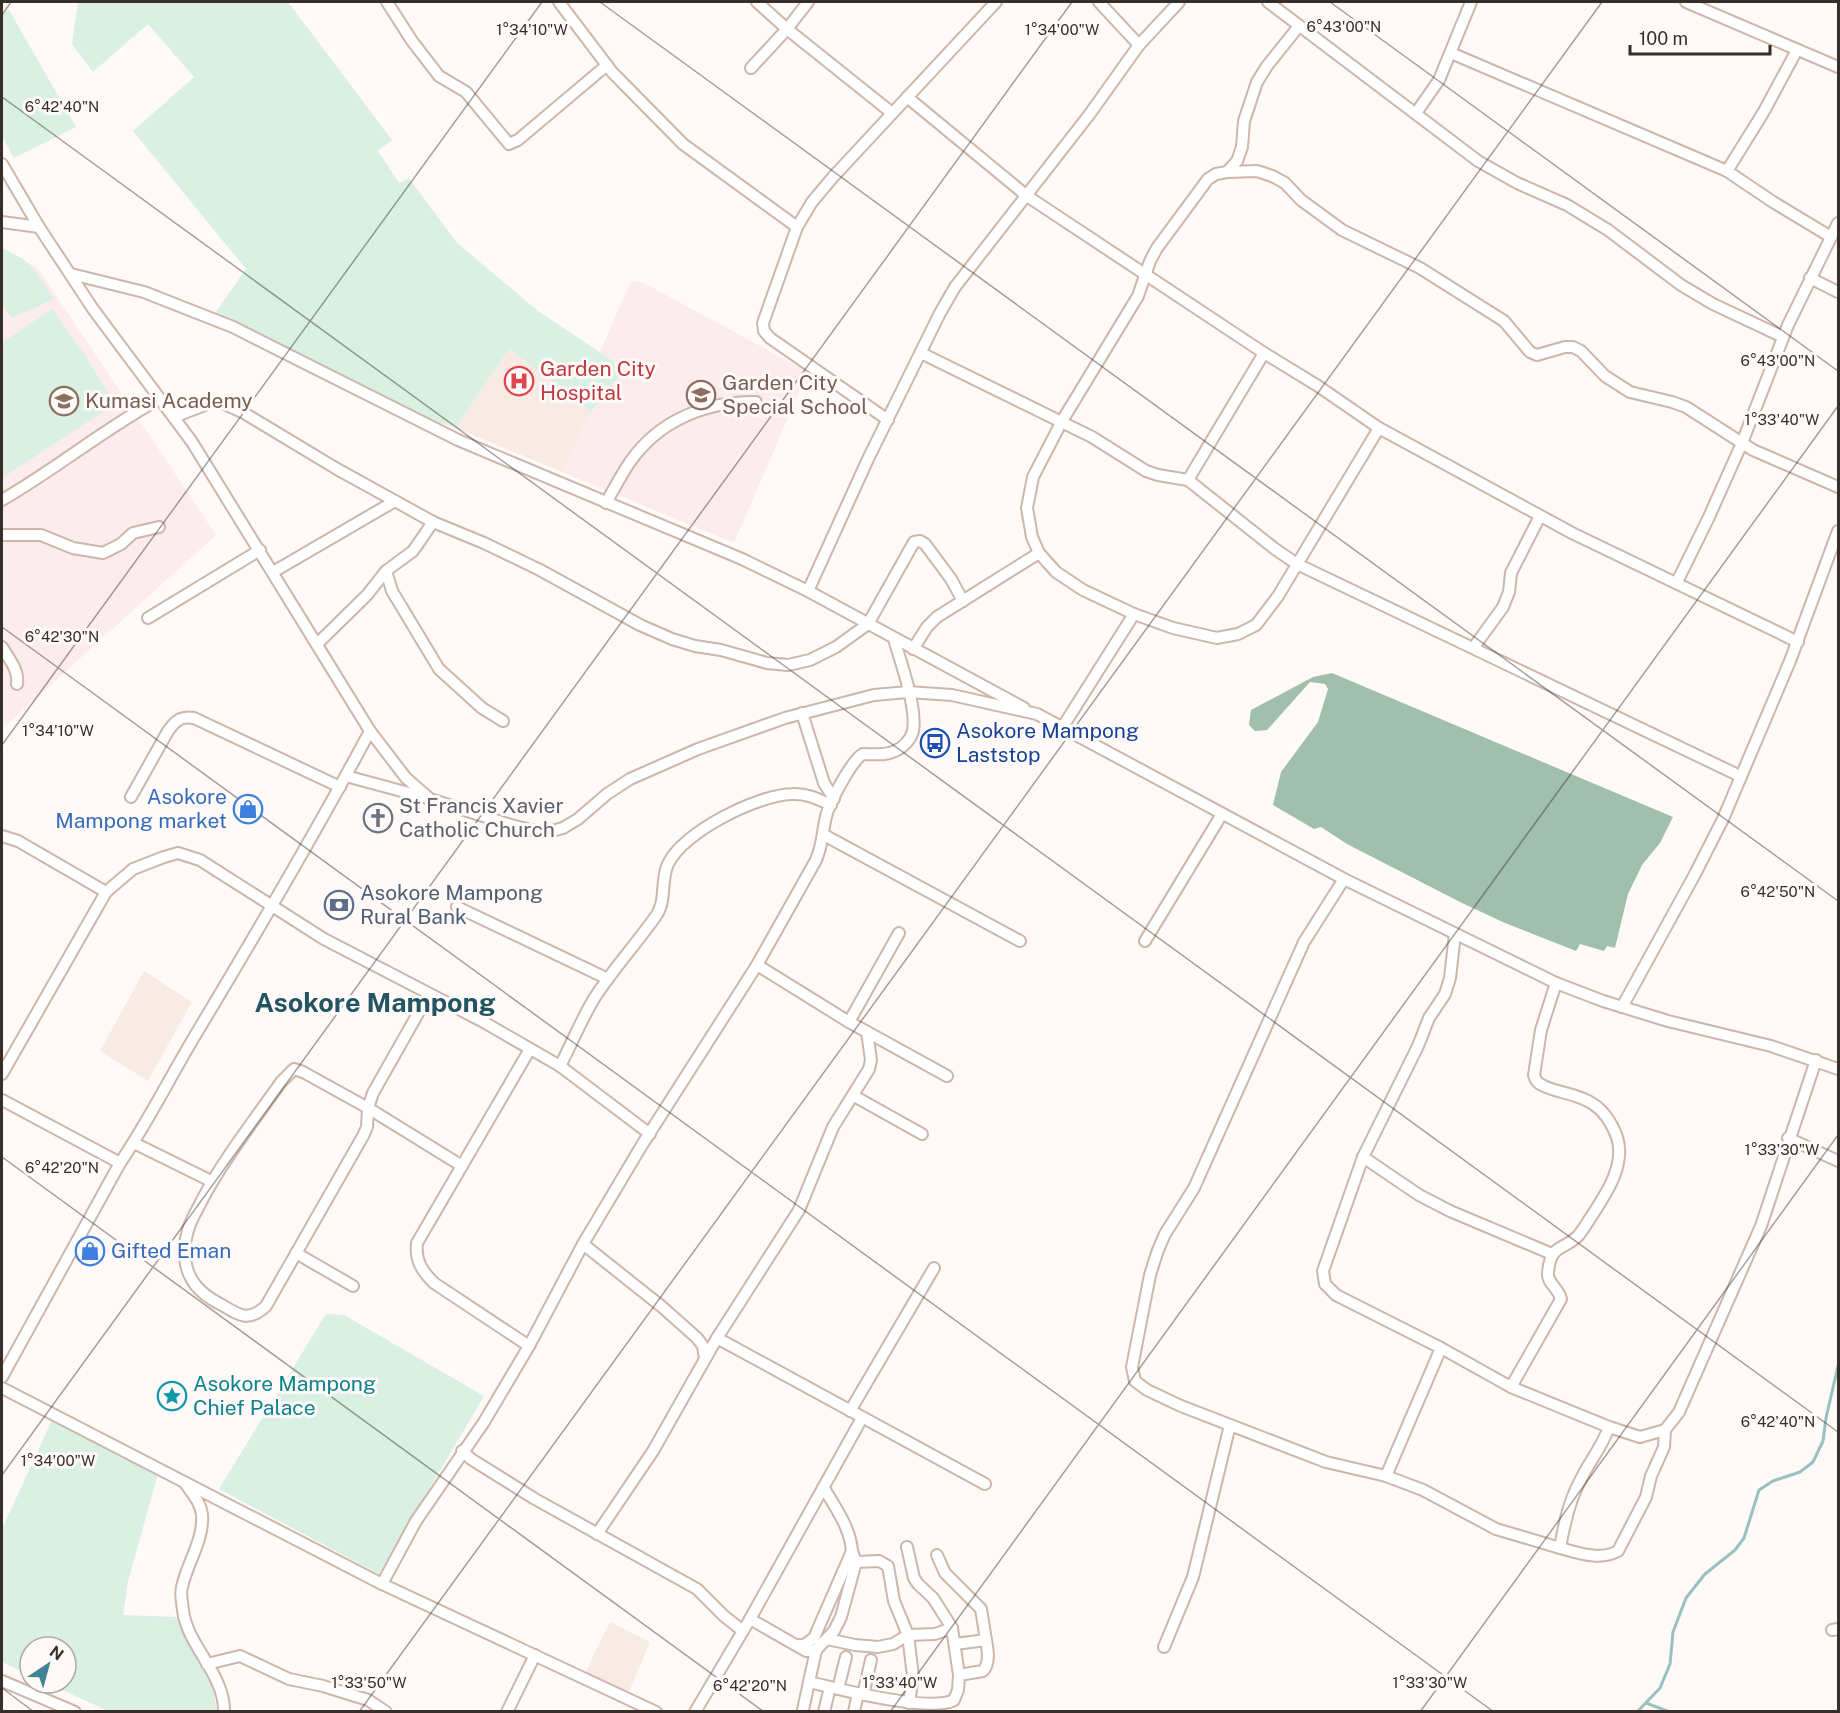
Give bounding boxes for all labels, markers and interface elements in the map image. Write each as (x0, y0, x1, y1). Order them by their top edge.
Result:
text: 6°43'00"N (1307, 18, 1381, 35)
scale bar (1630, 18, 1770, 56)
text: 1°34'10"W (496, 21, 568, 38)
text: 1°34'00"W (1025, 21, 1099, 38)
text: 100 m (1639, 28, 1688, 49)
text: 6°42'40"N (25, 98, 99, 115)
text: 6°43'00"N (1741, 352, 1815, 369)
place label: Garden City Hospital (540, 356, 656, 405)
hospital icon: Garden City Hospital (503, 365, 535, 397)
place label: Garden City Special School (722, 370, 868, 419)
school or university icon: Garden City Special School (685, 379, 717, 411)
school or university icon: Kumasi Academy (48, 385, 80, 417)
place label: Kumasi Academy (85, 388, 253, 413)
text: 1°33'40"W (1745, 411, 1819, 428)
text: 6°42'30"N (25, 628, 99, 645)
place label: Asokore Mampong Laststop (956, 718, 1139, 767)
text: 1°34'10"W (22, 722, 94, 739)
bus stop icon: Asokore Mampong Laststop (919, 727, 951, 759)
place label: Asokore Mampong market (55, 784, 227, 833)
shop icon: Asokore Mampong market (232, 793, 264, 825)
place label: St Francis Xavier Catholic Church (399, 793, 564, 842)
church icon: St Francis Xavier Catholic Church (362, 802, 394, 834)
place label: Asokore Mampong Rural Bank (360, 880, 543, 929)
text: 6°42'50"N (1741, 883, 1815, 900)
bank icon: Asokore Mampong Rural Bank (323, 889, 355, 921)
district label: Asokore Mampong (254, 986, 496, 1018)
text: 1°33'30"W (1745, 1141, 1819, 1158)
text: 6°42'20"N (25, 1159, 99, 1176)
shop icon: Gifted Eman (74, 1235, 106, 1267)
place label: Gifted Eman (111, 1238, 231, 1263)
place label: Asokore Mampong Chief Palace (193, 1371, 376, 1420)
place icon: Asokore Mampong Chief Palace (156, 1380, 188, 1412)
text: 6°42'40"N (1741, 1413, 1815, 1430)
text: 1°34'00"W (21, 1452, 95, 1469)
north arrow (18, 1635, 78, 1695)
text: N (46, 1642, 67, 1665)
text: 1°33'50"W (331, 1674, 407, 1691)
text: 1°33'40"W (863, 1674, 937, 1691)
text: 1°33'30"W (1393, 1674, 1467, 1691)
text: 6°42'20"N (713, 1677, 787, 1694)

